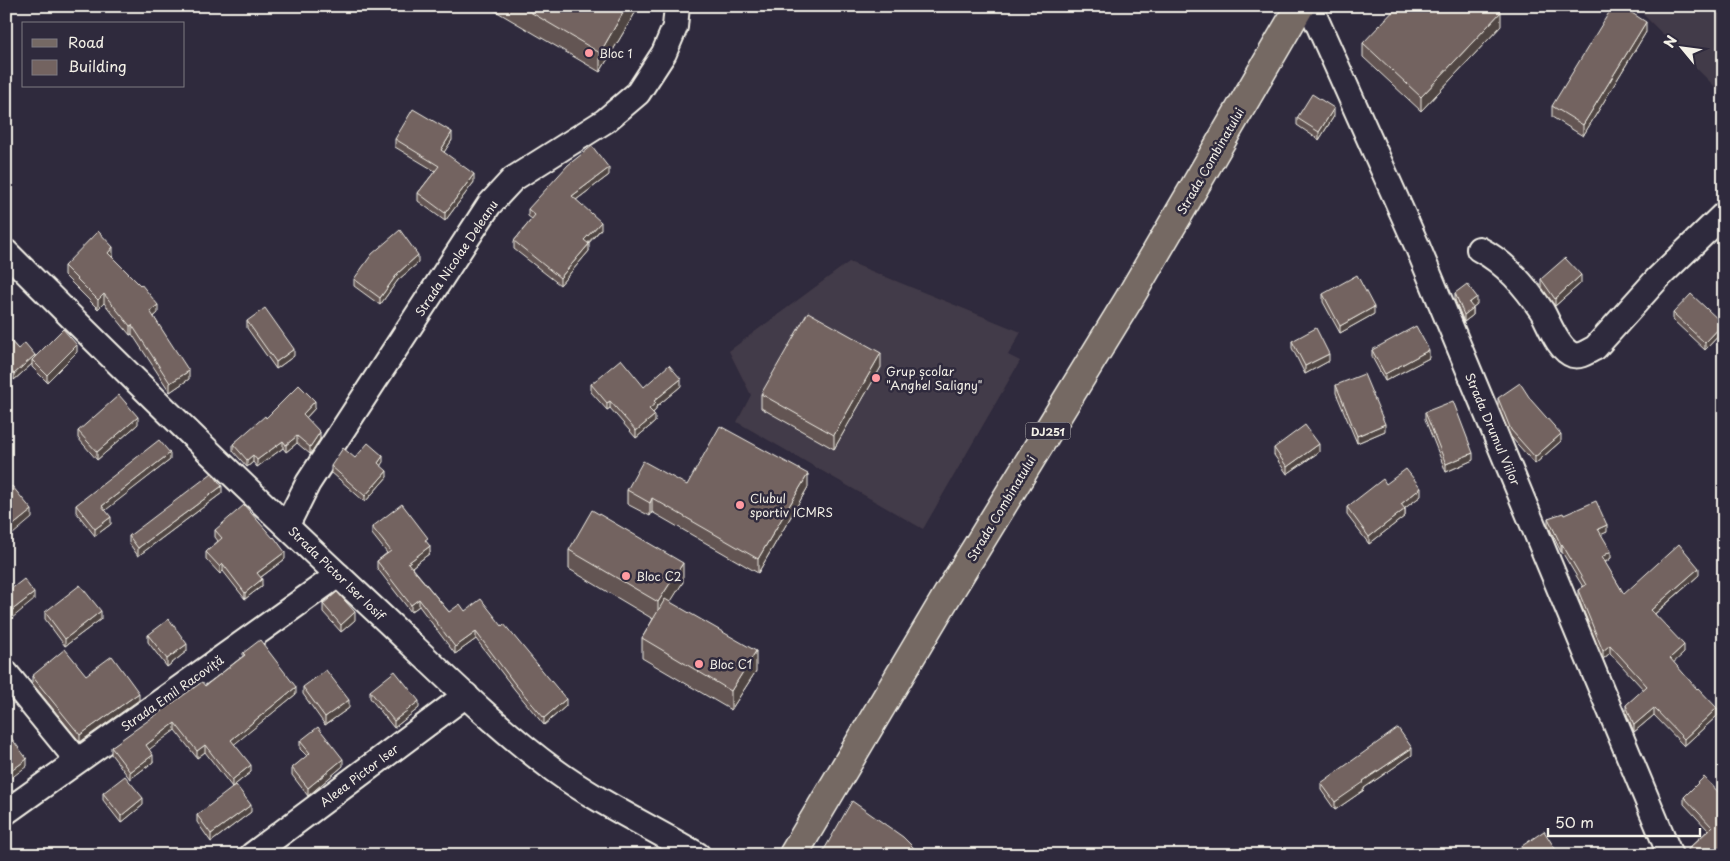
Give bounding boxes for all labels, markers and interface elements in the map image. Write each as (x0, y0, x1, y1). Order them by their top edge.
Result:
legend (22, 22, 185, 88)
north arrow (1658, 22, 1708, 72)
text: Road (68, 30, 104, 53)
text: N (1658, 32, 1682, 51)
place label: Bloc 1 (599, 44, 632, 62)
marker: Bloc 1 (583, 47, 595, 59)
text: Building (68, 54, 127, 77)
street label: Strada Combinatului (1172, 104, 1248, 218)
street label: Strada Nicolae Deleanu (410, 196, 502, 320)
place label: Grup școlar "Anghel Saligny" (886, 362, 983, 394)
street label: Strada Drumul Viilor (1461, 370, 1525, 489)
marker: Grup școlar "Anghel Saligny" (870, 372, 882, 384)
road number: DJ251 (1026, 422, 1070, 440)
street label: Strada Combinatului (962, 452, 1040, 564)
place label: Clubul sportiv ICMRS (750, 489, 833, 521)
marker: Clubul sportiv ICMRS (734, 499, 746, 511)
street label: Strada Pictor Iser Iosif (285, 522, 390, 625)
place label: Bloc C2 (636, 567, 682, 585)
marker: Bloc C2 (620, 570, 632, 582)
street label: Strada Emil Racoviță (117, 650, 227, 735)
place label: Bloc C1 (709, 655, 752, 673)
marker: Bloc C1 (693, 658, 705, 670)
street label: Aleea Pictor Iser (316, 739, 402, 811)
scale bar (1548, 806, 1700, 838)
text: 50 m (1555, 810, 1594, 833)

